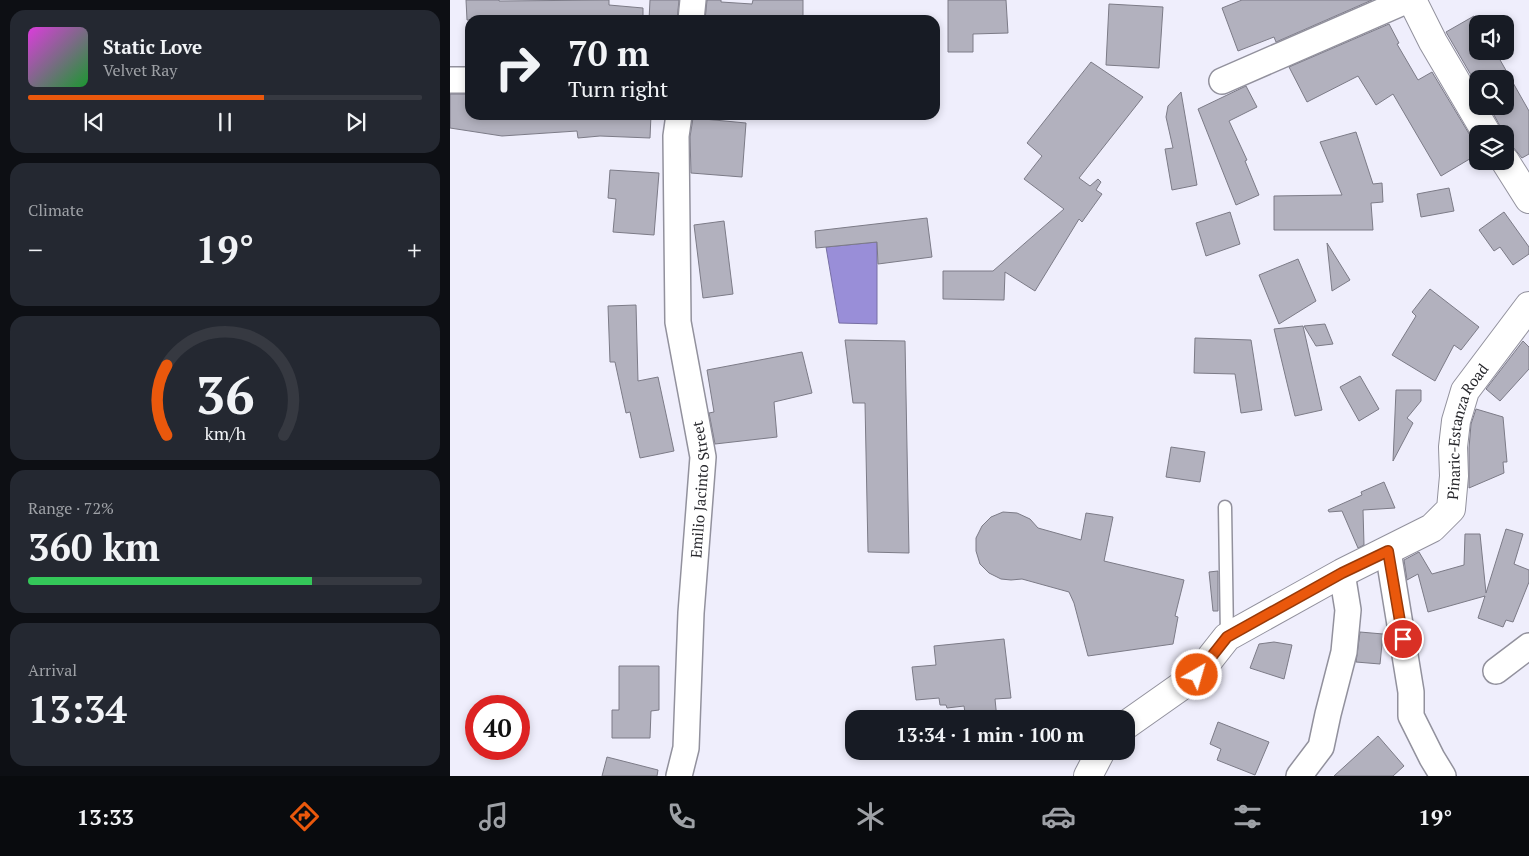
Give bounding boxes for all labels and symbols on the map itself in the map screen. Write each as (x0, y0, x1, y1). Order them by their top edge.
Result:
street label: Pinaric-Estanza Road (1442, 359, 1492, 501)
street label: Emilio Jacinto Street (685, 419, 713, 559)
pin (1382, 618, 1424, 660)
position arrow (1170, 648, 1222, 700)
speed limit sign: 40 (465, 695, 530, 760)

